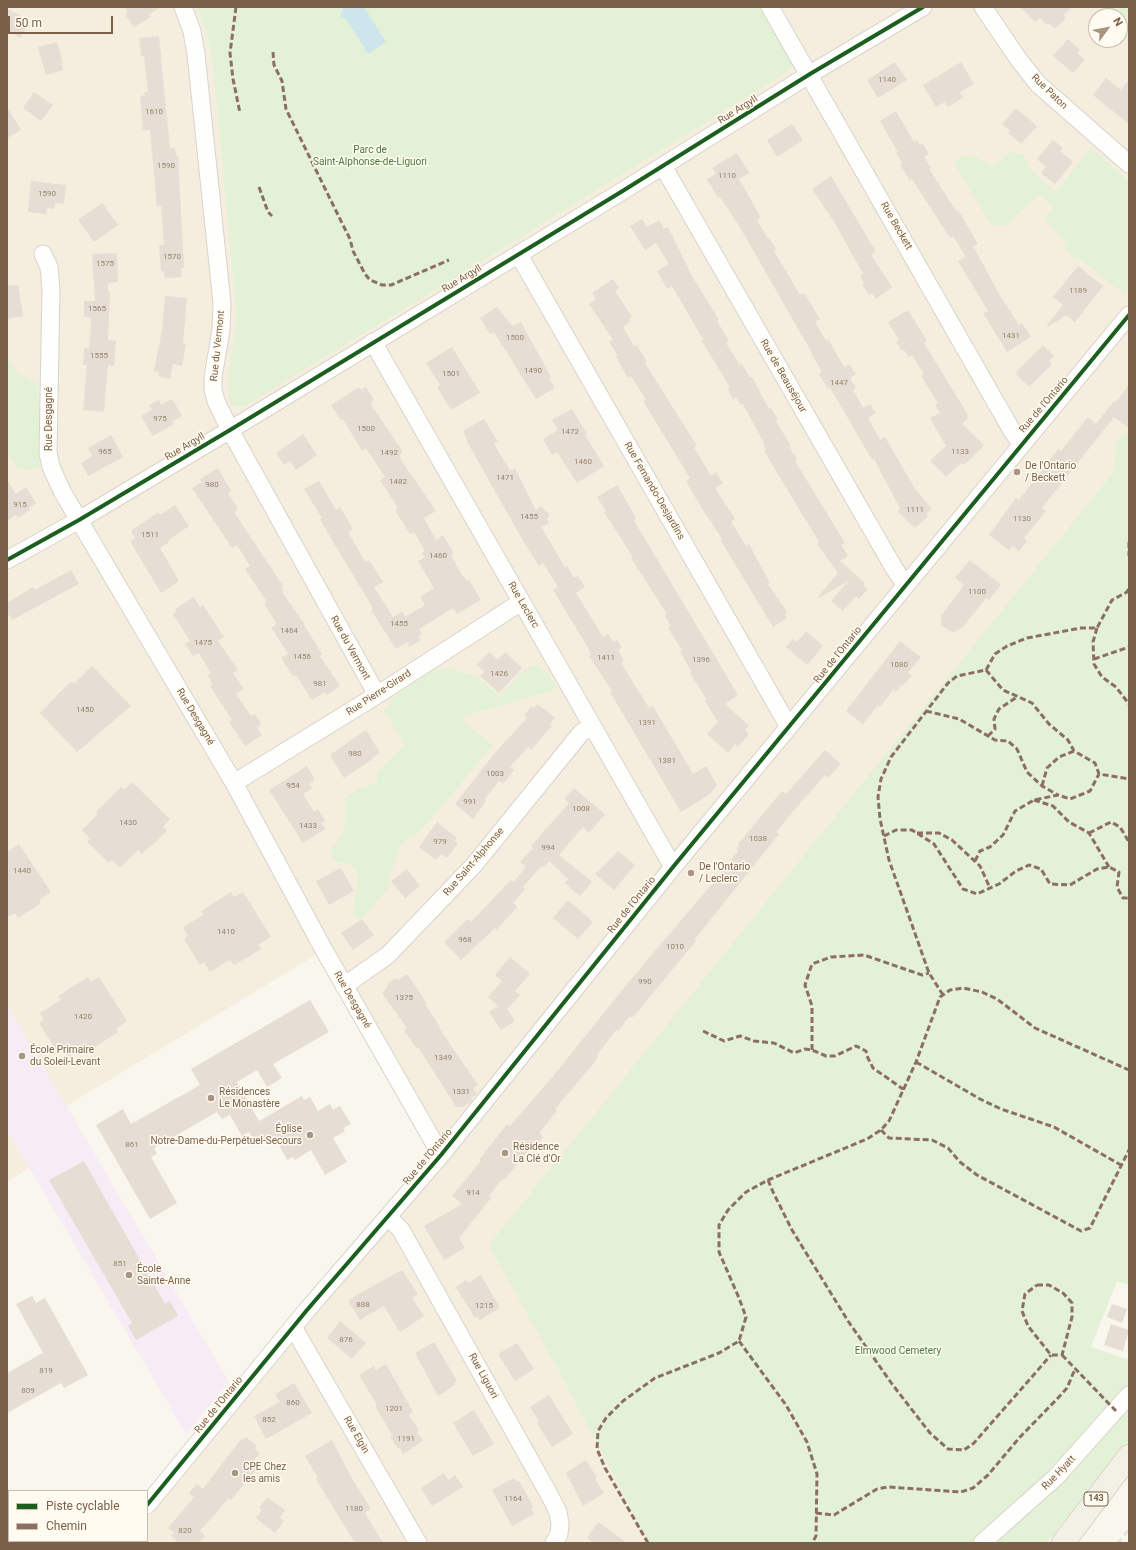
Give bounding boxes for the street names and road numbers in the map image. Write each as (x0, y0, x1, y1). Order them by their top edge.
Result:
street label: Rue Paton (1028, 72, 1070, 112)
street label: Rue Argyll (716, 93, 760, 127)
street label: Rue Beckett (878, 200, 914, 252)
street label: Rue Argyll (440, 262, 484, 296)
street label: Rue du Vermont (208, 310, 228, 382)
street label: Rue de Beauséjour (757, 337, 809, 415)
street label: Rue de l'Ontario (1017, 374, 1071, 436)
street label: Rue Desgagné (43, 387, 55, 451)
street label: Rue Argyll (163, 430, 207, 464)
street label: Rue Fernando-Desjardins (621, 440, 687, 542)
street label: Rue Leclerc (505, 580, 541, 630)
street label: Rue du Vermont (327, 614, 373, 682)
street label: Rue de l'Ontario (811, 624, 865, 686)
street label: Rue Pierre-Girard (344, 668, 414, 718)
street label: Rue Desgagné (173, 686, 217, 748)
street label: Rue Saint-Alphonse (441, 825, 507, 899)
street label: Rue de l'Ontario (605, 874, 659, 936)
street label: Rue Desgagné (331, 969, 373, 1031)
street label: Rue de l'Ontario (401, 1126, 455, 1188)
street label: Rue Liguori (466, 1351, 500, 1401)
street label: Rue de l'Ontario (192, 1374, 246, 1436)
street label: Rue Elgin (341, 1414, 371, 1456)
street label: Rue Hyatt (1040, 1453, 1078, 1493)
road number: 143 (1084, 1492, 1108, 1506)

